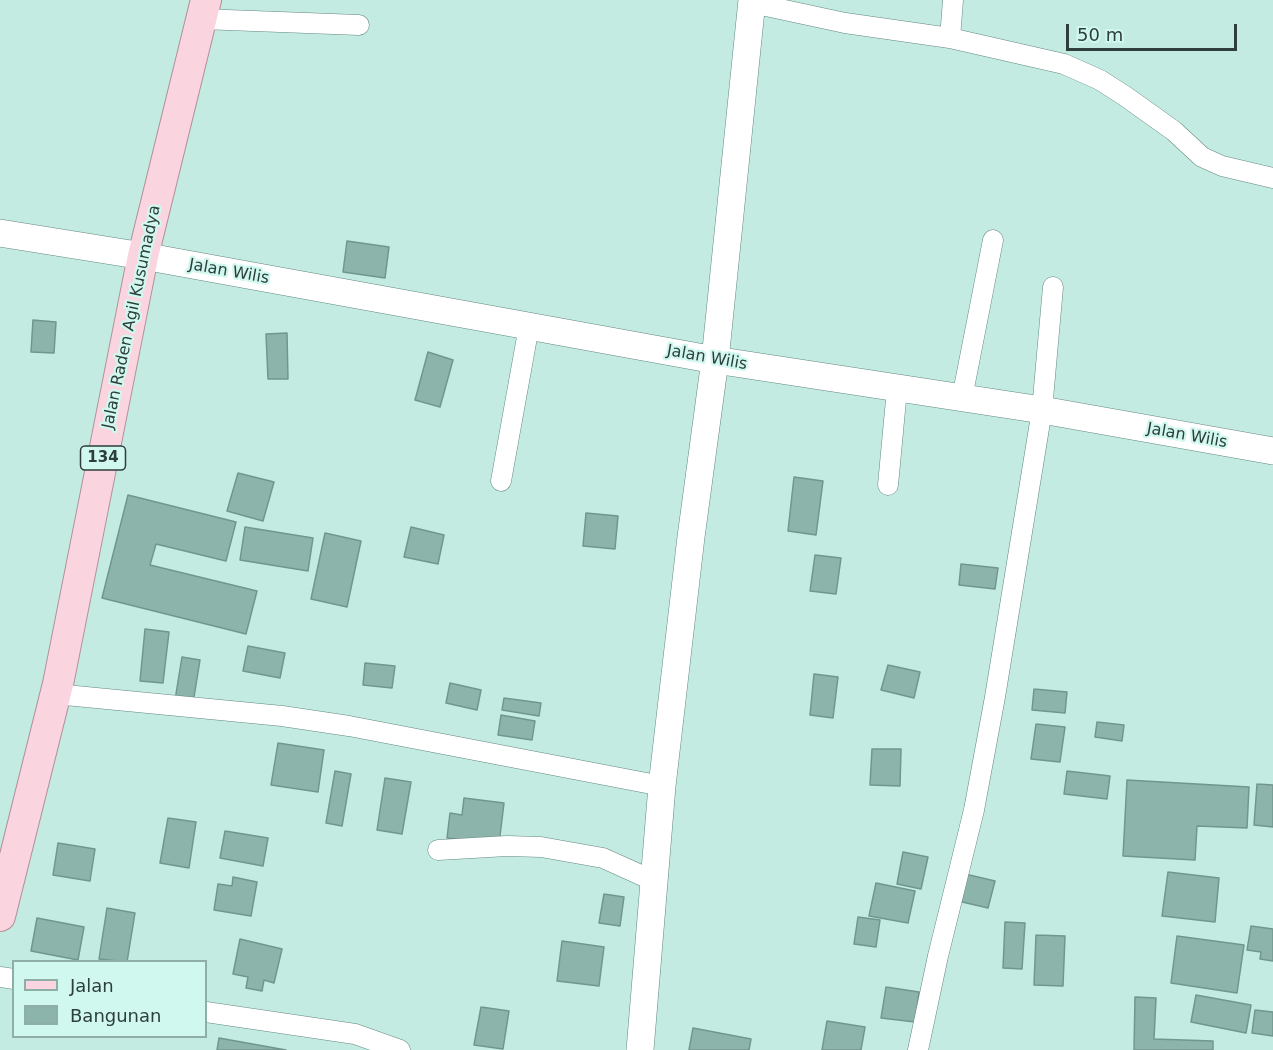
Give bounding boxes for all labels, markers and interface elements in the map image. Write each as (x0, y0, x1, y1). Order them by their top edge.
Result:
scale bar (1069, 12, 1240, 50)
text: 50 m (1077, 24, 1123, 45)
street label: Jalan Raden Agil Kusumadya (99, 203, 165, 431)
street label: Jalan Wilis (187, 256, 271, 288)
street label: Jalan Wilis (665, 342, 749, 374)
street label: Jalan Wilis (1145, 420, 1229, 452)
road number: 134 (80, 446, 126, 470)
legend (12, 960, 207, 1038)
text: Jalan (70, 975, 114, 996)
text: Bangunan (70, 1005, 161, 1026)

